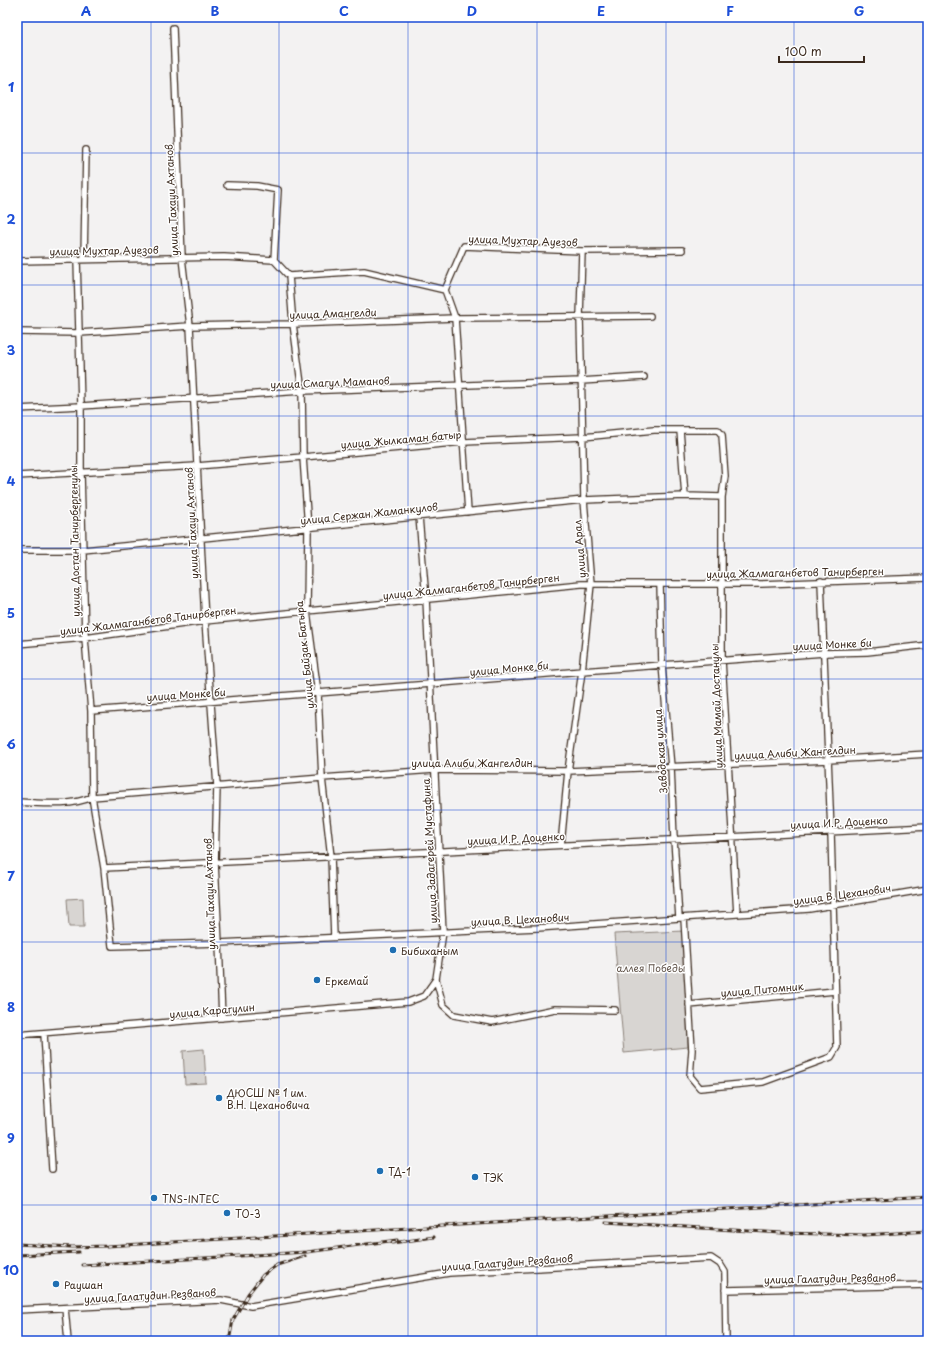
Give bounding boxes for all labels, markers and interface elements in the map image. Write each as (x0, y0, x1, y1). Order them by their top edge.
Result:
text: A (81, 1, 91, 20)
text: B (211, 1, 220, 20)
text: C (339, 1, 349, 20)
text: D (467, 1, 477, 20)
text: E (597, 1, 605, 20)
text: F (726, 1, 734, 20)
text: G (854, 1, 864, 20)
scale bar (779, 38, 864, 64)
text: 100 m (785, 42, 822, 60)
text: 1 (8, 77, 14, 96)
street label: улица Тахауи Ахтанов (161, 143, 182, 256)
text: 2 (6, 209, 16, 228)
street label: улица Мухтар Ауезов (468, 231, 578, 249)
street label: улица Мухтар Ауезов (49, 242, 159, 258)
street label: улица Амангелди (289, 304, 377, 322)
text: 3 (7, 340, 16, 359)
street label: улица Смагул Маманов (270, 372, 390, 393)
street label: улица Жылкаман батыр (340, 426, 462, 452)
street label: улица Достан Танирбергенулы (65, 465, 84, 617)
street label: улица Тахауи Ахтанов (181, 466, 202, 579)
text: 4 (7, 471, 16, 490)
street label: улица Сержан Жаманкулов (300, 498, 439, 529)
street label: улица Арал (569, 519, 589, 579)
street label: улица Жалмаганбетов Танирберген (706, 563, 884, 581)
street label: улица Жалмаганбетов Танирберген (382, 569, 560, 603)
street label: улица Байзак Батыра (291, 600, 317, 710)
street label: улица Жалмаганбетов Танирберген (59, 602, 237, 638)
text: 5 (7, 603, 15, 622)
street label: улица Монке би (792, 634, 872, 654)
street label: улица Мамай Достанулы (706, 643, 726, 769)
street label: улица Монке би (469, 657, 549, 679)
street label: улица Монке би (146, 684, 226, 704)
street label: Заводская улица (650, 708, 670, 794)
text: 6 (6, 734, 16, 753)
street label: улица Алиби Жангелдин (734, 741, 856, 763)
street label: улица Алиби Жангелдин (411, 755, 533, 770)
street label: улица Задагерей Мустафина (418, 777, 440, 924)
street label: улица И.Р. Доценко (790, 812, 889, 832)
street label: улица И.Р. Доценко (467, 828, 566, 848)
street label: улица Тахауи Ахтанов (200, 838, 219, 950)
text: 7 (7, 866, 15, 885)
street label: улица В. Цеханович (792, 880, 892, 908)
street label: улица В. Цеханович (470, 909, 570, 929)
place label: Бибиханым (401, 943, 458, 958)
marker: Бибиханым (388, 945, 398, 955)
park label: аллея Победы (617, 960, 685, 975)
place label: Еркемай (325, 973, 369, 988)
marker: Еркемай (312, 975, 322, 985)
street label: улица Питомник (720, 978, 804, 1000)
text: 8 (7, 997, 15, 1016)
street label: улица Карагулин (169, 999, 255, 1022)
place label: ДЮСШ № 1 им. В.Н. Цехановича (226, 1085, 310, 1112)
marker: ДЮСШ № 1 им. В.Н. Цехановича (214, 1093, 224, 1103)
text: 9 (7, 1128, 15, 1147)
place label: ТД-1 (388, 1164, 411, 1179)
marker: ТД-1 (375, 1166, 385, 1176)
place label: ТЭК (483, 1170, 504, 1185)
marker: ТЭК (470, 1172, 480, 1182)
place label: TNS-INTEC (162, 1191, 220, 1206)
marker: TNS-INTEC (149, 1193, 159, 1203)
place label: ТО-3 (235, 1206, 261, 1221)
marker: ТО-3 (222, 1208, 232, 1218)
street label: улица Галатудин Резванов (441, 1250, 574, 1274)
text: 10 (3, 1260, 19, 1279)
street label: улица Галатудин Резванов (764, 1269, 896, 1287)
place label: Раушан (64, 1277, 103, 1293)
marker: Раушан (51, 1279, 61, 1289)
street label: улица Галатудин Резванов (84, 1284, 217, 1306)

